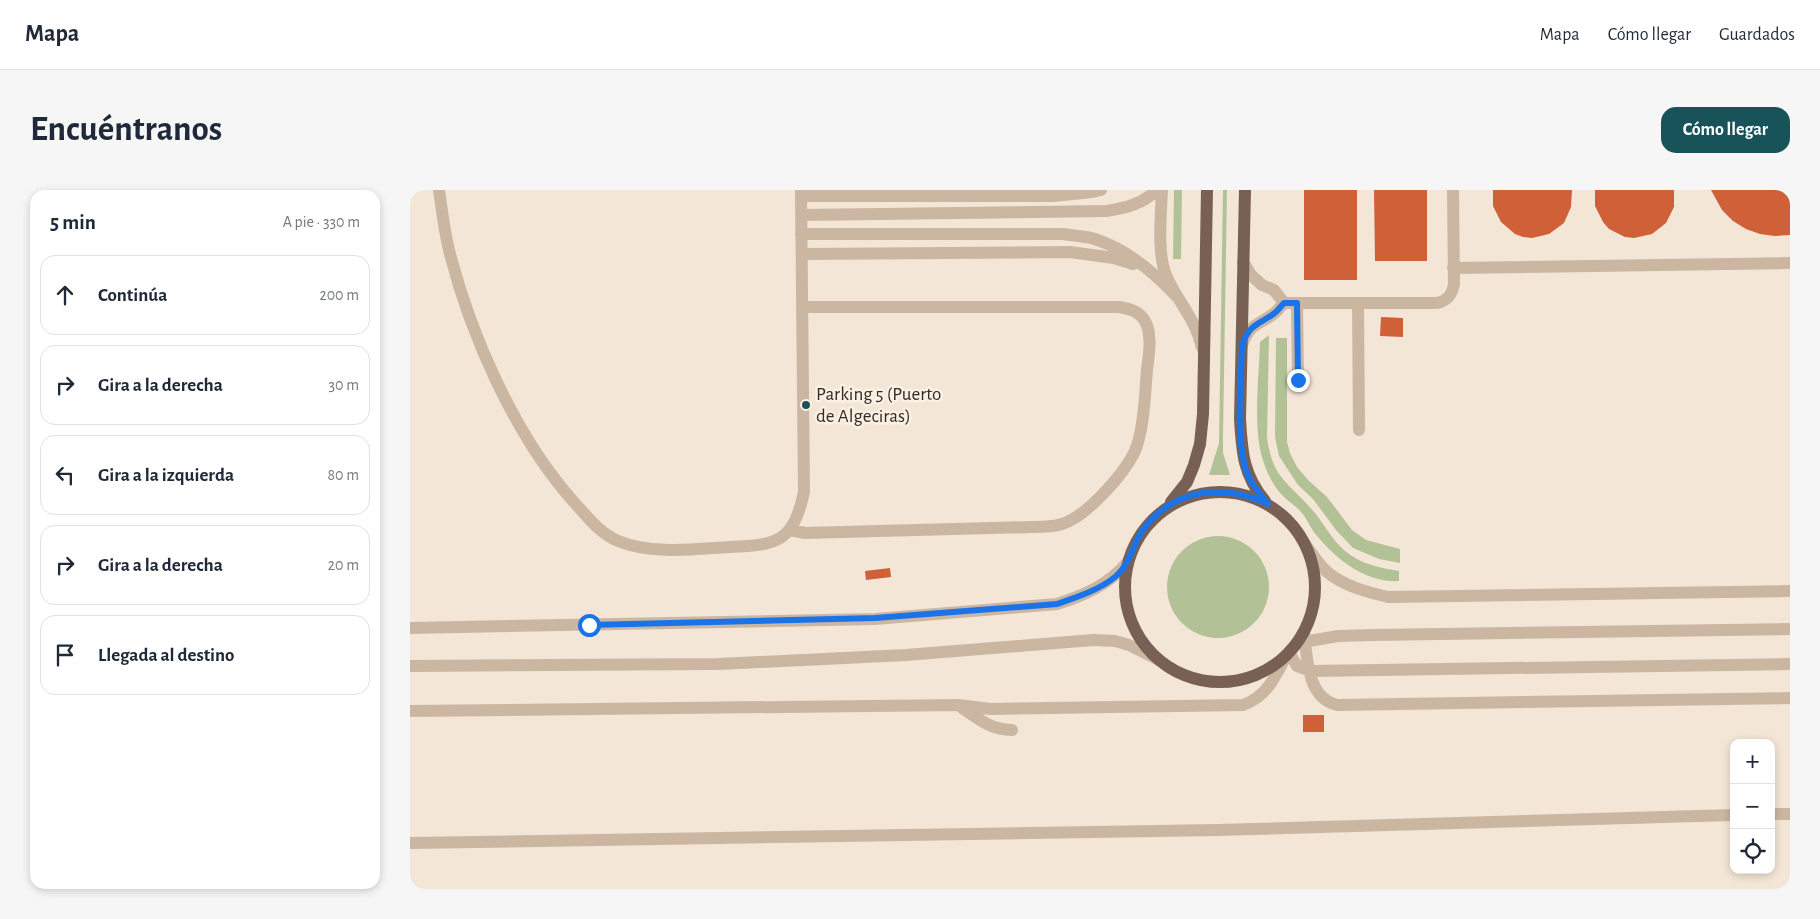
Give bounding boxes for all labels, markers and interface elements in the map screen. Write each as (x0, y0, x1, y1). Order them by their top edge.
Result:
text: Mapa (25, 22, 79, 46)
text: Mapa (1540, 26, 1580, 44)
text: Cómo llegar (1608, 26, 1691, 44)
text: Guardados (1719, 26, 1795, 44)
button: Cómo llegar (1661, 107, 1790, 153)
text: Encuéntranos (30, 112, 222, 147)
text: 5 min (50, 212, 96, 233)
text: A pie · 330 m (283, 214, 360, 230)
icon: ahead (51, 281, 79, 309)
text: Continúa (98, 286, 167, 305)
text: 200 m (319, 287, 359, 303)
route end (1287, 369, 1310, 392)
icon: right (51, 371, 79, 399)
text: Gira a la derecha (98, 376, 223, 395)
text: 30 m (329, 377, 359, 393)
place label: Parking 5 (Puerto de Algeciras) (816, 385, 941, 426)
marker: Parking 5 (Puerto de Algeciras) (800, 399, 812, 411)
icon: left (51, 461, 79, 489)
text: Gira a la izquierda (98, 466, 234, 485)
text: 80 m (328, 467, 359, 483)
icon: right (51, 551, 79, 579)
text: Gira a la derecha (98, 556, 223, 575)
text: 20 m (328, 557, 359, 573)
route start (578, 614, 601, 637)
icon: arrive (51, 641, 79, 669)
text: Llegada al destino (98, 646, 235, 665)
map controls (1730, 739, 1775, 874)
button: + (1730, 739, 1775, 784)
button: − (1730, 784, 1775, 829)
button: locate (1730, 829, 1775, 874)

